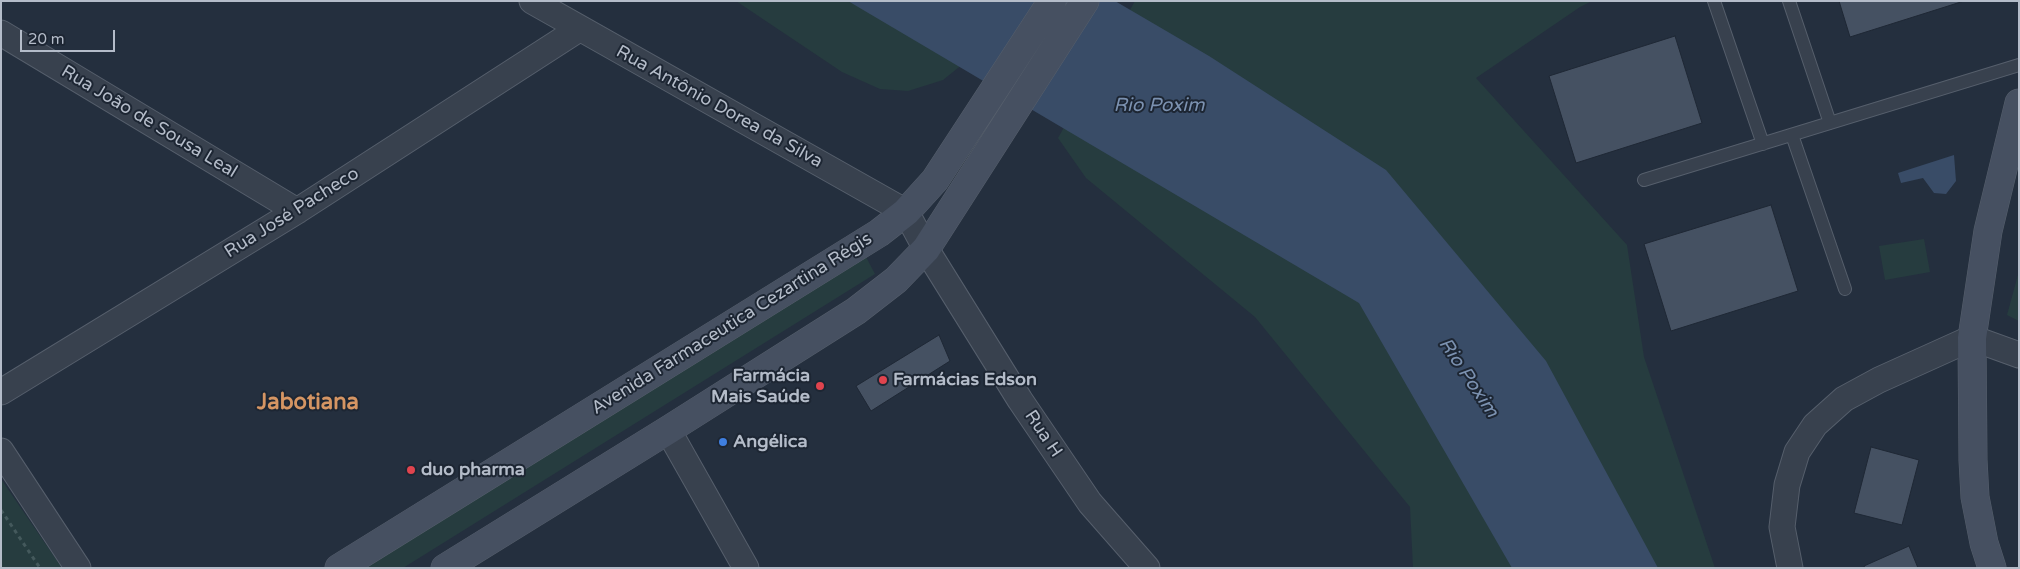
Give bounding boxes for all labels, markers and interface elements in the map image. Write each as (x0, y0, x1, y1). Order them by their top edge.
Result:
scale bar (22, 20, 118, 52)
text: 20 m (28, 30, 65, 48)
street label: Rua Antônio Dorea da Silva (612, 41, 826, 173)
street label: Rua João de Sousa Leal (57, 61, 241, 183)
water label: Rio Poxim (1113, 95, 1205, 117)
street label: Rua José Pacheco (221, 163, 363, 263)
street label: Avenida Farmaceutica Cezartina Régis (588, 228, 876, 420)
water label: Rio Poxim (1433, 334, 1503, 422)
place label: Farmácia Mais Saúde (711, 365, 810, 408)
place label: Farmácias Edson (893, 369, 1037, 391)
marker: Farmácias Edson (877, 374, 889, 386)
marker: Farmácia Mais Saúde (814, 380, 826, 392)
district label: Jabotiana (257, 390, 359, 416)
street label: Rua H (1019, 406, 1067, 462)
place label: Angélica (733, 431, 808, 453)
marker: Angélica (717, 436, 729, 448)
place label: duo pharma (421, 459, 525, 481)
marker: duo pharma (405, 464, 417, 476)

